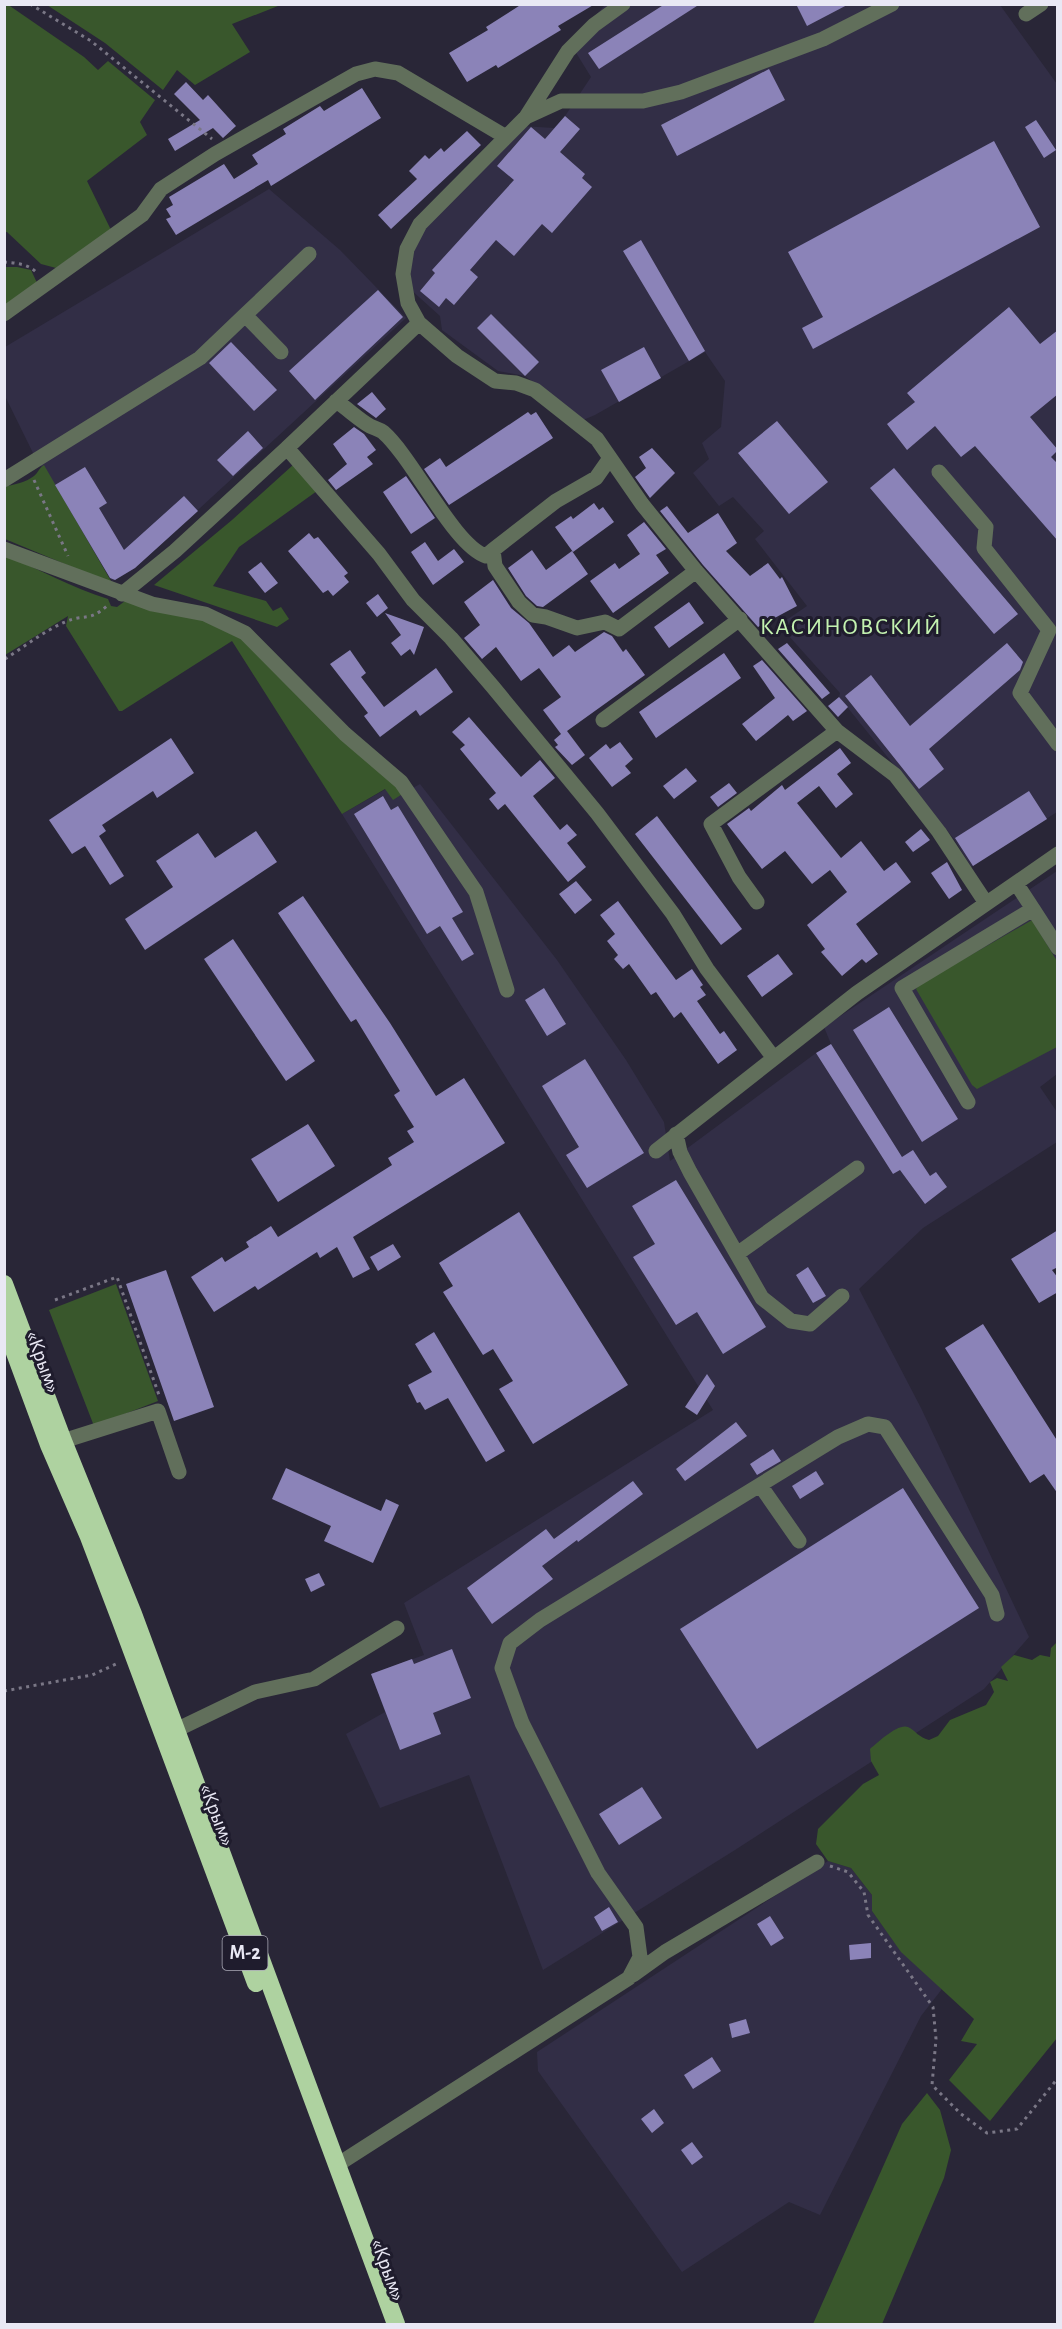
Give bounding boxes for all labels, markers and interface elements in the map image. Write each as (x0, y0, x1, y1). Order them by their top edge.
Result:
district label: КАСИНОВСКИЙ (760, 615, 942, 639)
street label: «Крым» (22, 1328, 64, 1396)
street label: «Крым» (196, 1781, 238, 1849)
road number: М-2 (222, 1936, 268, 1970)
street label: «Крым» (367, 2236, 409, 2304)

